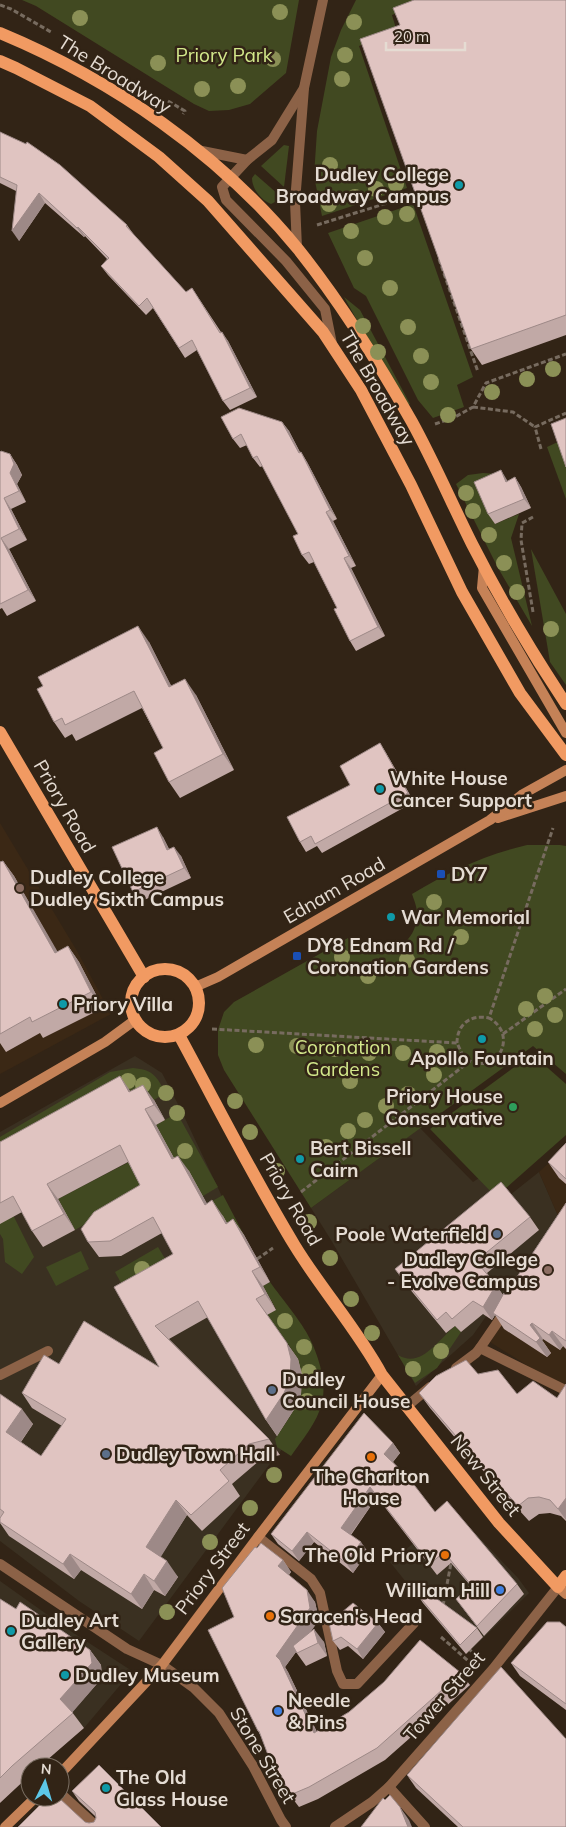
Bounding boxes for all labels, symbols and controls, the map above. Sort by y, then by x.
scale bar [386,20,465,52]
text: 20 m [394,27,429,46]
street label: The Broadway [54,30,176,118]
park label: Priory Park [176,43,273,67]
place label: Dudley College Broadway Campus [276,162,449,208]
marker: Dudley College Broadway Campus [453,179,465,191]
street label: The Broadway [335,326,421,450]
street label: Priory Road [29,755,101,857]
place label: White House Cancer Support [390,766,532,812]
marker: White House Cancer Support [374,783,386,795]
street label: Ednam Road [279,851,389,929]
place label: DY7 [451,862,488,886]
place label: Dudley College Dudley Sixth Campus [30,865,224,911]
marker: DY7 [435,868,447,880]
marker: Dudley College Dudley Sixth Campus [14,882,26,894]
place label: War Memorial [401,905,530,929]
marker: War Memorial [385,911,397,923]
place label: DY8 Ednam Rd / Coronation Gardens [307,933,489,979]
marker: DY8 Ednam Rd / Coronation Gardens [291,950,303,962]
place label: Priory Villa [73,992,173,1016]
marker: Priory Villa [57,998,69,1010]
marker: Apollo Fountain [476,1033,488,1045]
park label: Coronation Gardens [295,1035,391,1081]
place label: Apollo Fountain [410,1046,554,1070]
place label: Priory House Conservative [385,1084,503,1130]
marker: Priory House Conservative [507,1101,519,1113]
place label: Bert Bissell Cairn [310,1136,411,1182]
street label: Priory Road [255,1148,327,1250]
marker: Bert Bissell Cairn [294,1153,306,1165]
place label: Poole Waterfield [335,1222,487,1246]
marker: Poole Waterfield [491,1228,503,1240]
place label: Dudley College - Evolve Campus [387,1247,538,1293]
marker: Dudley College - Evolve Campus [542,1264,554,1276]
place label: Dudley Council House [282,1367,410,1413]
marker: Dudley Council House [266,1384,278,1396]
street label: New Street [446,1429,527,1521]
place label: Dudley Town Hall [116,1442,276,1466]
marker: Dudley Town Hall [100,1448,112,1460]
marker: The Charlton House [365,1451,377,1463]
place label: The Charlton House [312,1464,430,1510]
street label: Priory Street [169,1517,255,1619]
place label: The Old Priory [305,1543,436,1567]
marker: The Old Priory [439,1549,451,1561]
place label: William Hill [385,1578,490,1602]
marker: William Hill [494,1584,506,1596]
place label: Saracen's Head [280,1604,422,1628]
place label: Dudley Art Gallery [21,1608,119,1654]
marker: Saracen's Head [264,1610,276,1622]
marker: Dudley Art Gallery [5,1625,17,1637]
street label: Tower Street [398,1646,490,1746]
place label: Dudley Museum [75,1663,220,1687]
marker: Dudley Museum [59,1669,71,1681]
place label: Needle & Pins [288,1688,350,1734]
street label: Stone Street [225,1702,301,1808]
marker: Needle & Pins [272,1705,284,1717]
north arrow [20,1757,70,1807]
text: N [40,1760,52,1778]
place label: The Old Glass House [116,1765,228,1811]
marker: The Old Glass House [100,1782,112,1794]

